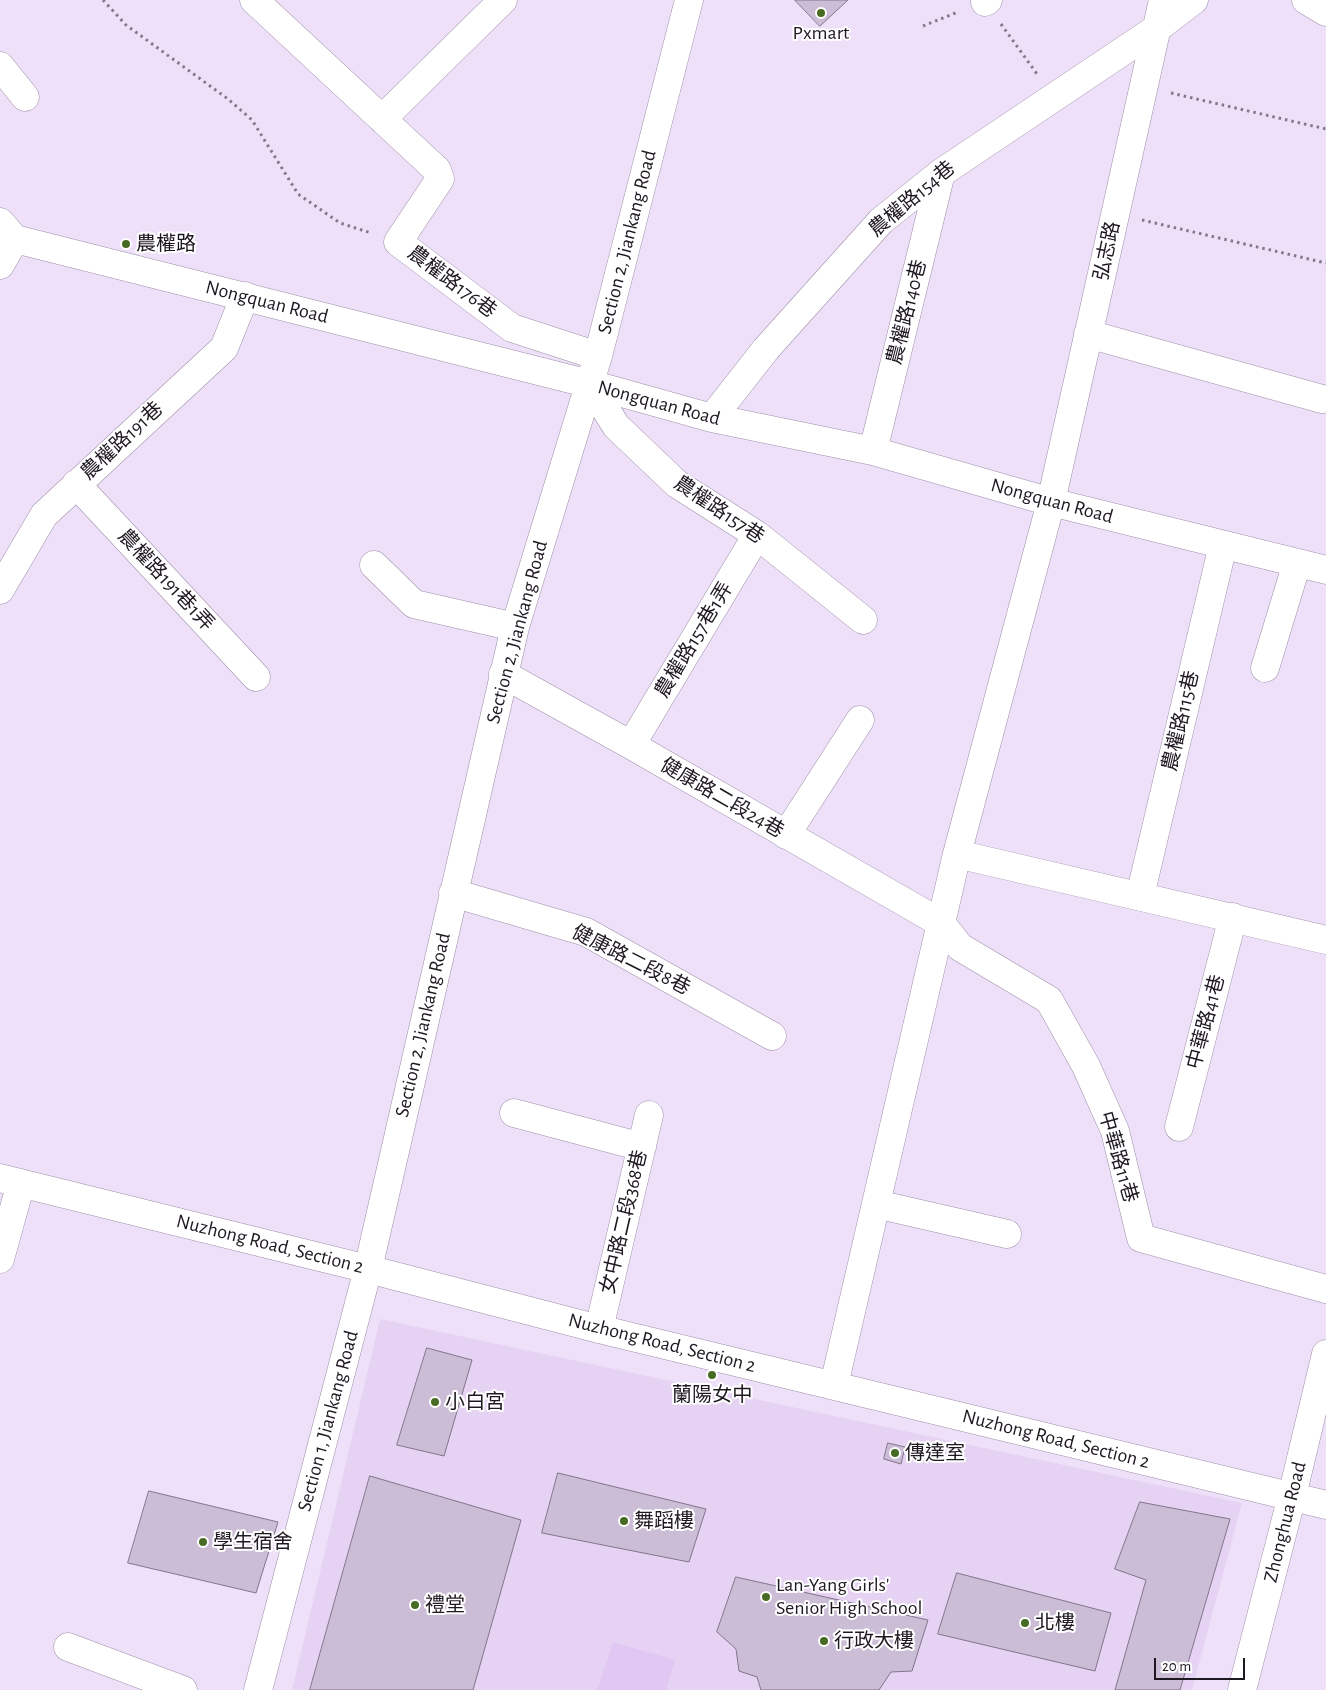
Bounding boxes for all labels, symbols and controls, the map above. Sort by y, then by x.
marker: Pxmart [815,7,827,19]
place label: Pxmart [793,21,849,45]
street label: Section 2, Jiankang Road [593,148,661,336]
street label: 農權路154巷 [864,156,960,242]
street label: 弘志路 [1089,219,1125,283]
place label: 農權路 [136,232,196,256]
marker: 農權路 [120,238,132,250]
street label: 農權路176巷 [403,241,501,323]
street label: 農權路140巷 [882,257,932,367]
street label: Nongquan Road [203,275,331,329]
street label: Nongquan Road [595,375,723,431]
street label: 農權路191巷 [76,397,168,485]
street label: 農權路157巷 [669,471,769,549]
street label: Nongquan Road [988,473,1116,529]
street label: 農權路191巷1弄 [113,524,219,636]
street label: Section 2, Jiankang Road [481,538,553,726]
street label: 農權路157巷1弄 [650,578,738,702]
street label: 農權路115巷 [1158,669,1204,773]
street label: 健康路二段24巷 [656,753,788,843]
street label: 健康路二段8巷 [568,920,694,1000]
street label: Section 2, Jiankang Road [390,930,456,1120]
street label: 中華路41巷 [1182,972,1230,1072]
street label: 中華路11巷 [1094,1109,1142,1205]
street label: 女中路二段368巷 [596,1148,652,1296]
street label: Nuzhong Road, Section 2 [174,1209,366,1279]
street label: Nuzhong Road, Section 2 [566,1308,758,1378]
street label: Section 1, Jiankang Road [292,1328,364,1514]
marker: 蘭陽女中 [706,1369,718,1381]
place label: 蘭陽女中 [672,1383,752,1407]
place label: 小白宮 [445,1390,505,1414]
marker: 小白宮 [429,1396,441,1408]
street label: Nuzhong Road, Section 2 [960,1404,1152,1474]
place label: 傳達室 [905,1441,965,1465]
marker: 傳達室 [889,1447,901,1459]
street label: Zhonghua Road [1258,1459,1312,1585]
place label: 舞蹈樓 [634,1509,694,1533]
marker: 舞蹈樓 [618,1515,630,1527]
place label: 學生宿舍 [213,1530,293,1554]
marker: 學生宿舍 [197,1536,209,1548]
place label: Lan-Yang Girls' Senior High School [776,1573,922,1620]
marker: Lan-Yang Girls' Senior High School [760,1591,772,1603]
place label: 禮堂 [425,1593,465,1617]
marker: 禮堂 [409,1599,421,1611]
place label: 北樓 [1035,1611,1075,1635]
marker: 北樓 [1019,1617,1031,1629]
place label: 行政大樓 [834,1629,914,1653]
marker: 行政大樓 [818,1635,830,1647]
scale bar [1156,1648,1247,1680]
text: 20 m [1162,1659,1191,1674]

